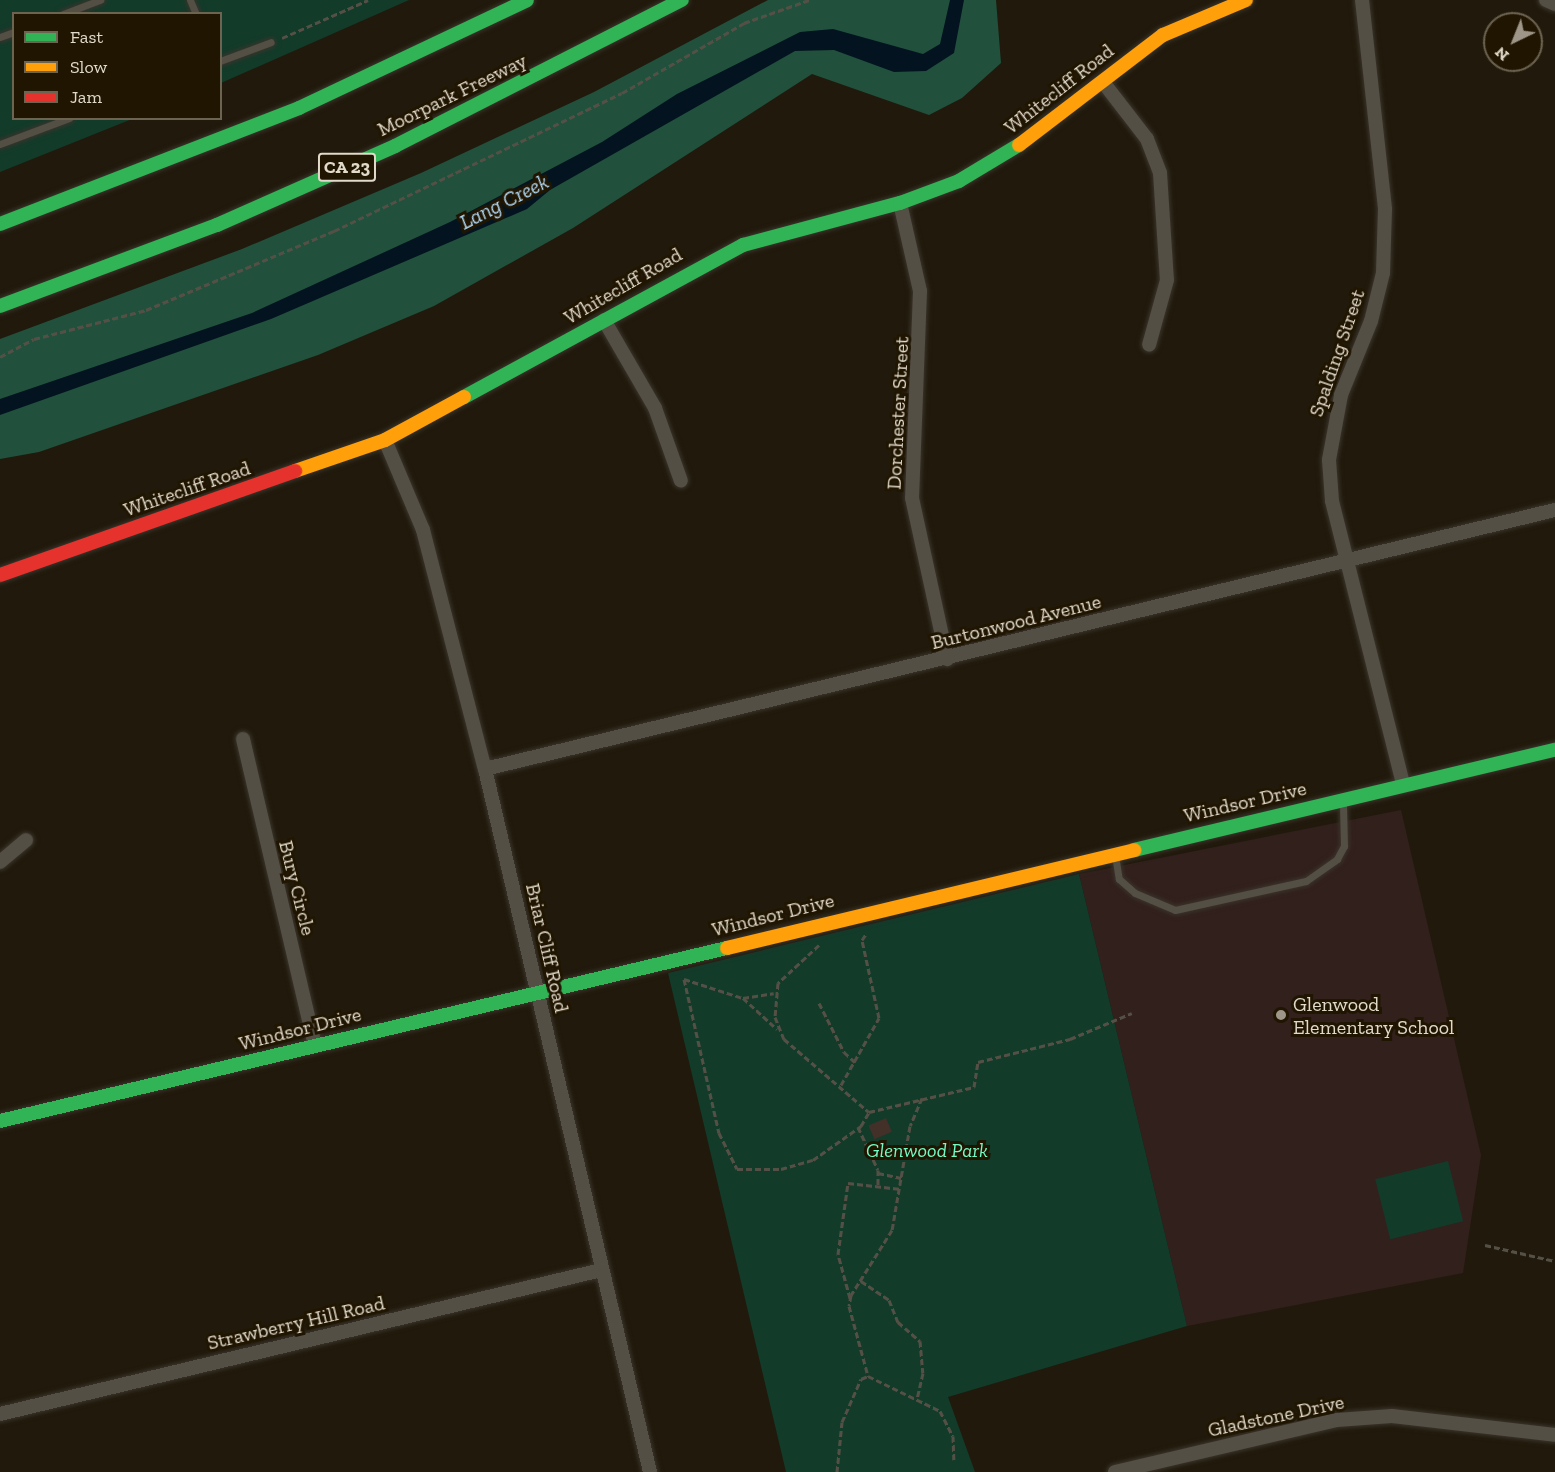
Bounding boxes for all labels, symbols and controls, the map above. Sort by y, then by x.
legend [12,12,222,120]
north arrow [1483,12,1543,72]
text: Fast [70,26,103,48]
street label: Whitecliff Road [999,39,1119,139]
text: N [1491,43,1513,65]
street label: Moorpark Freeway [374,49,530,141]
text: Slow [70,56,107,78]
text: Jam [70,86,102,108]
road number: CA 23 [317,152,377,182]
water label: Lang Creek [455,169,553,235]
street label: Whitecliff Road [560,243,686,329]
street label: Spalding Street [1304,286,1370,420]
street label: Dorchester Street [882,336,914,490]
street label: Whitecliff Road [121,456,253,522]
street label: Burtonwood Avenue [928,589,1104,655]
street label: Windsor Drive [1181,776,1309,828]
street label: Bury Circle [274,838,320,938]
street label: Briar Cliff Road [520,881,574,1015]
street label: Windsor Drive [709,888,837,942]
place label: Glenwood Elementary School [1293,992,1455,1039]
street label: Windsor Drive [236,1002,364,1056]
marker: Glenwood Elementary School [1274,1008,1288,1022]
park label: Glenwood Park [866,1138,988,1162]
street label: Strawberry Hill Road [205,1291,387,1355]
street label: Gladstone Drive [1206,1390,1346,1442]

